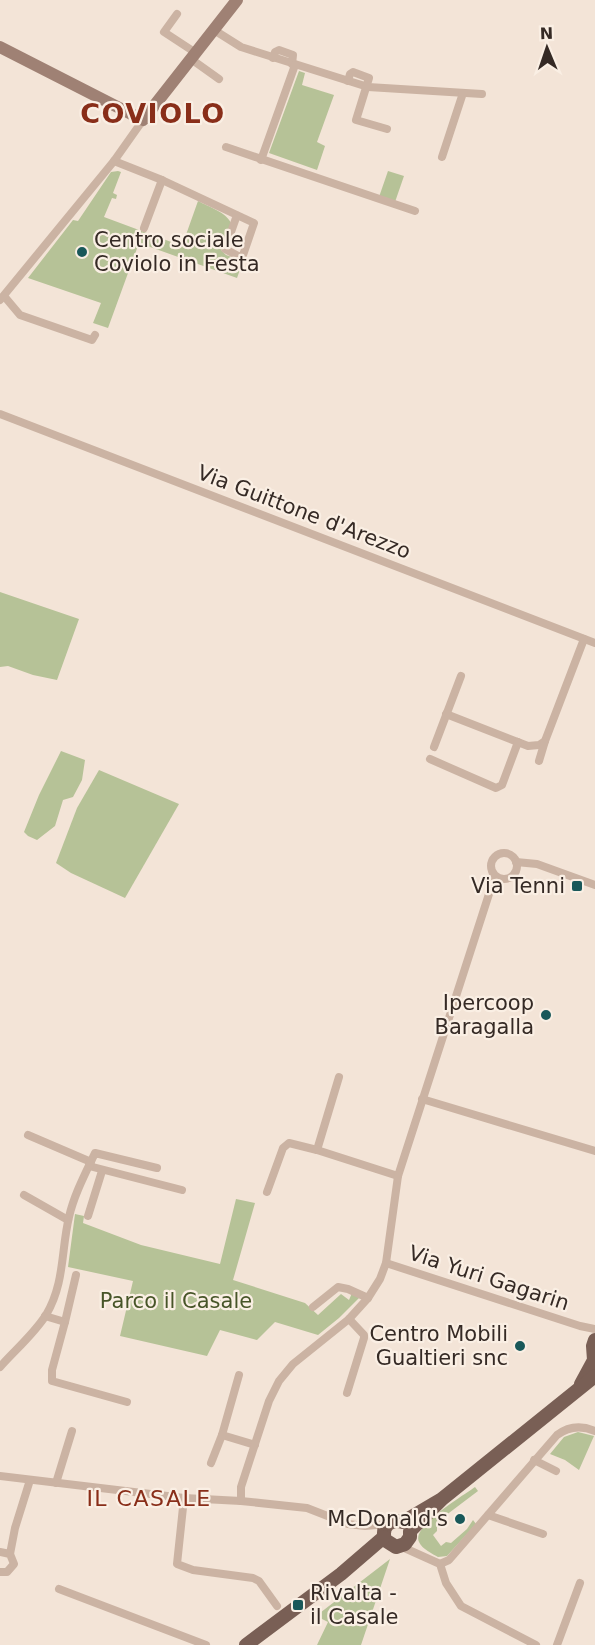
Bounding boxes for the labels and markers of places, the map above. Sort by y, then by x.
place label: Centro sociale Coviolo in Festa [94,228,260,276]
marker: Centro sociale Coviolo in Festa [75,245,89,259]
place label: Via Tenni [471,874,565,898]
marker: Via Tenni [570,879,584,893]
place label: Ipercoop Baragalla [434,991,534,1039]
marker: Ipercoop Baragalla [539,1008,553,1022]
place label: Centro Mobili Gualtieri snc [369,1322,508,1370]
marker: Centro Mobili Gualtieri snc [513,1339,527,1353]
place label: McDonald's [327,1507,448,1531]
marker: McDonald's [453,1512,467,1526]
place label: Rivalta - il Casale [310,1581,398,1629]
marker: Rivalta - il Casale [291,1598,305,1612]

